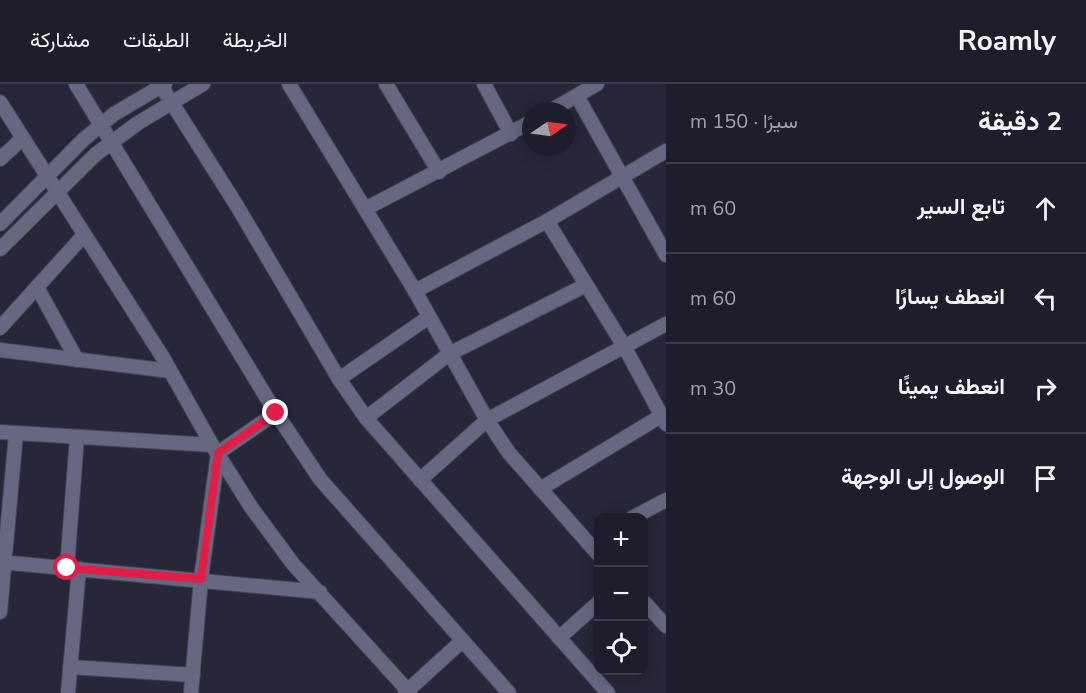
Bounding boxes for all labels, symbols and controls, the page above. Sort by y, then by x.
text: Roamly [958,22,1056,60]
text: مشاركة [30,26,90,54]
text: الطبقات [123,26,190,54]
text: الخريطة [223,26,288,54]
north arrow [522,102,576,156]
text: 2 دقيقة [978,104,1062,139]
text: سيرًا · 150 m [690,108,798,135]
text: تابع السير [917,192,1005,222]
icon: ahead [1029,192,1062,225]
text: 60 m [690,195,736,222]
text: انعطف يسارًا [895,282,1005,312]
icon: left [1029,282,1062,315]
text: 60 m [690,285,736,312]
text: انعطف يمينًا [898,372,1005,402]
icon: right [1029,372,1062,405]
text: 30 m [690,375,736,402]
route end [262,399,288,425]
text: الوصول إلى الوجهة [841,462,1005,492]
icon: arrive [1029,462,1062,495]
map controls [594,513,648,675]
button: + [594,513,648,567]
route start [53,554,79,580]
button: − [594,567,648,621]
button: locate [594,621,648,675]

